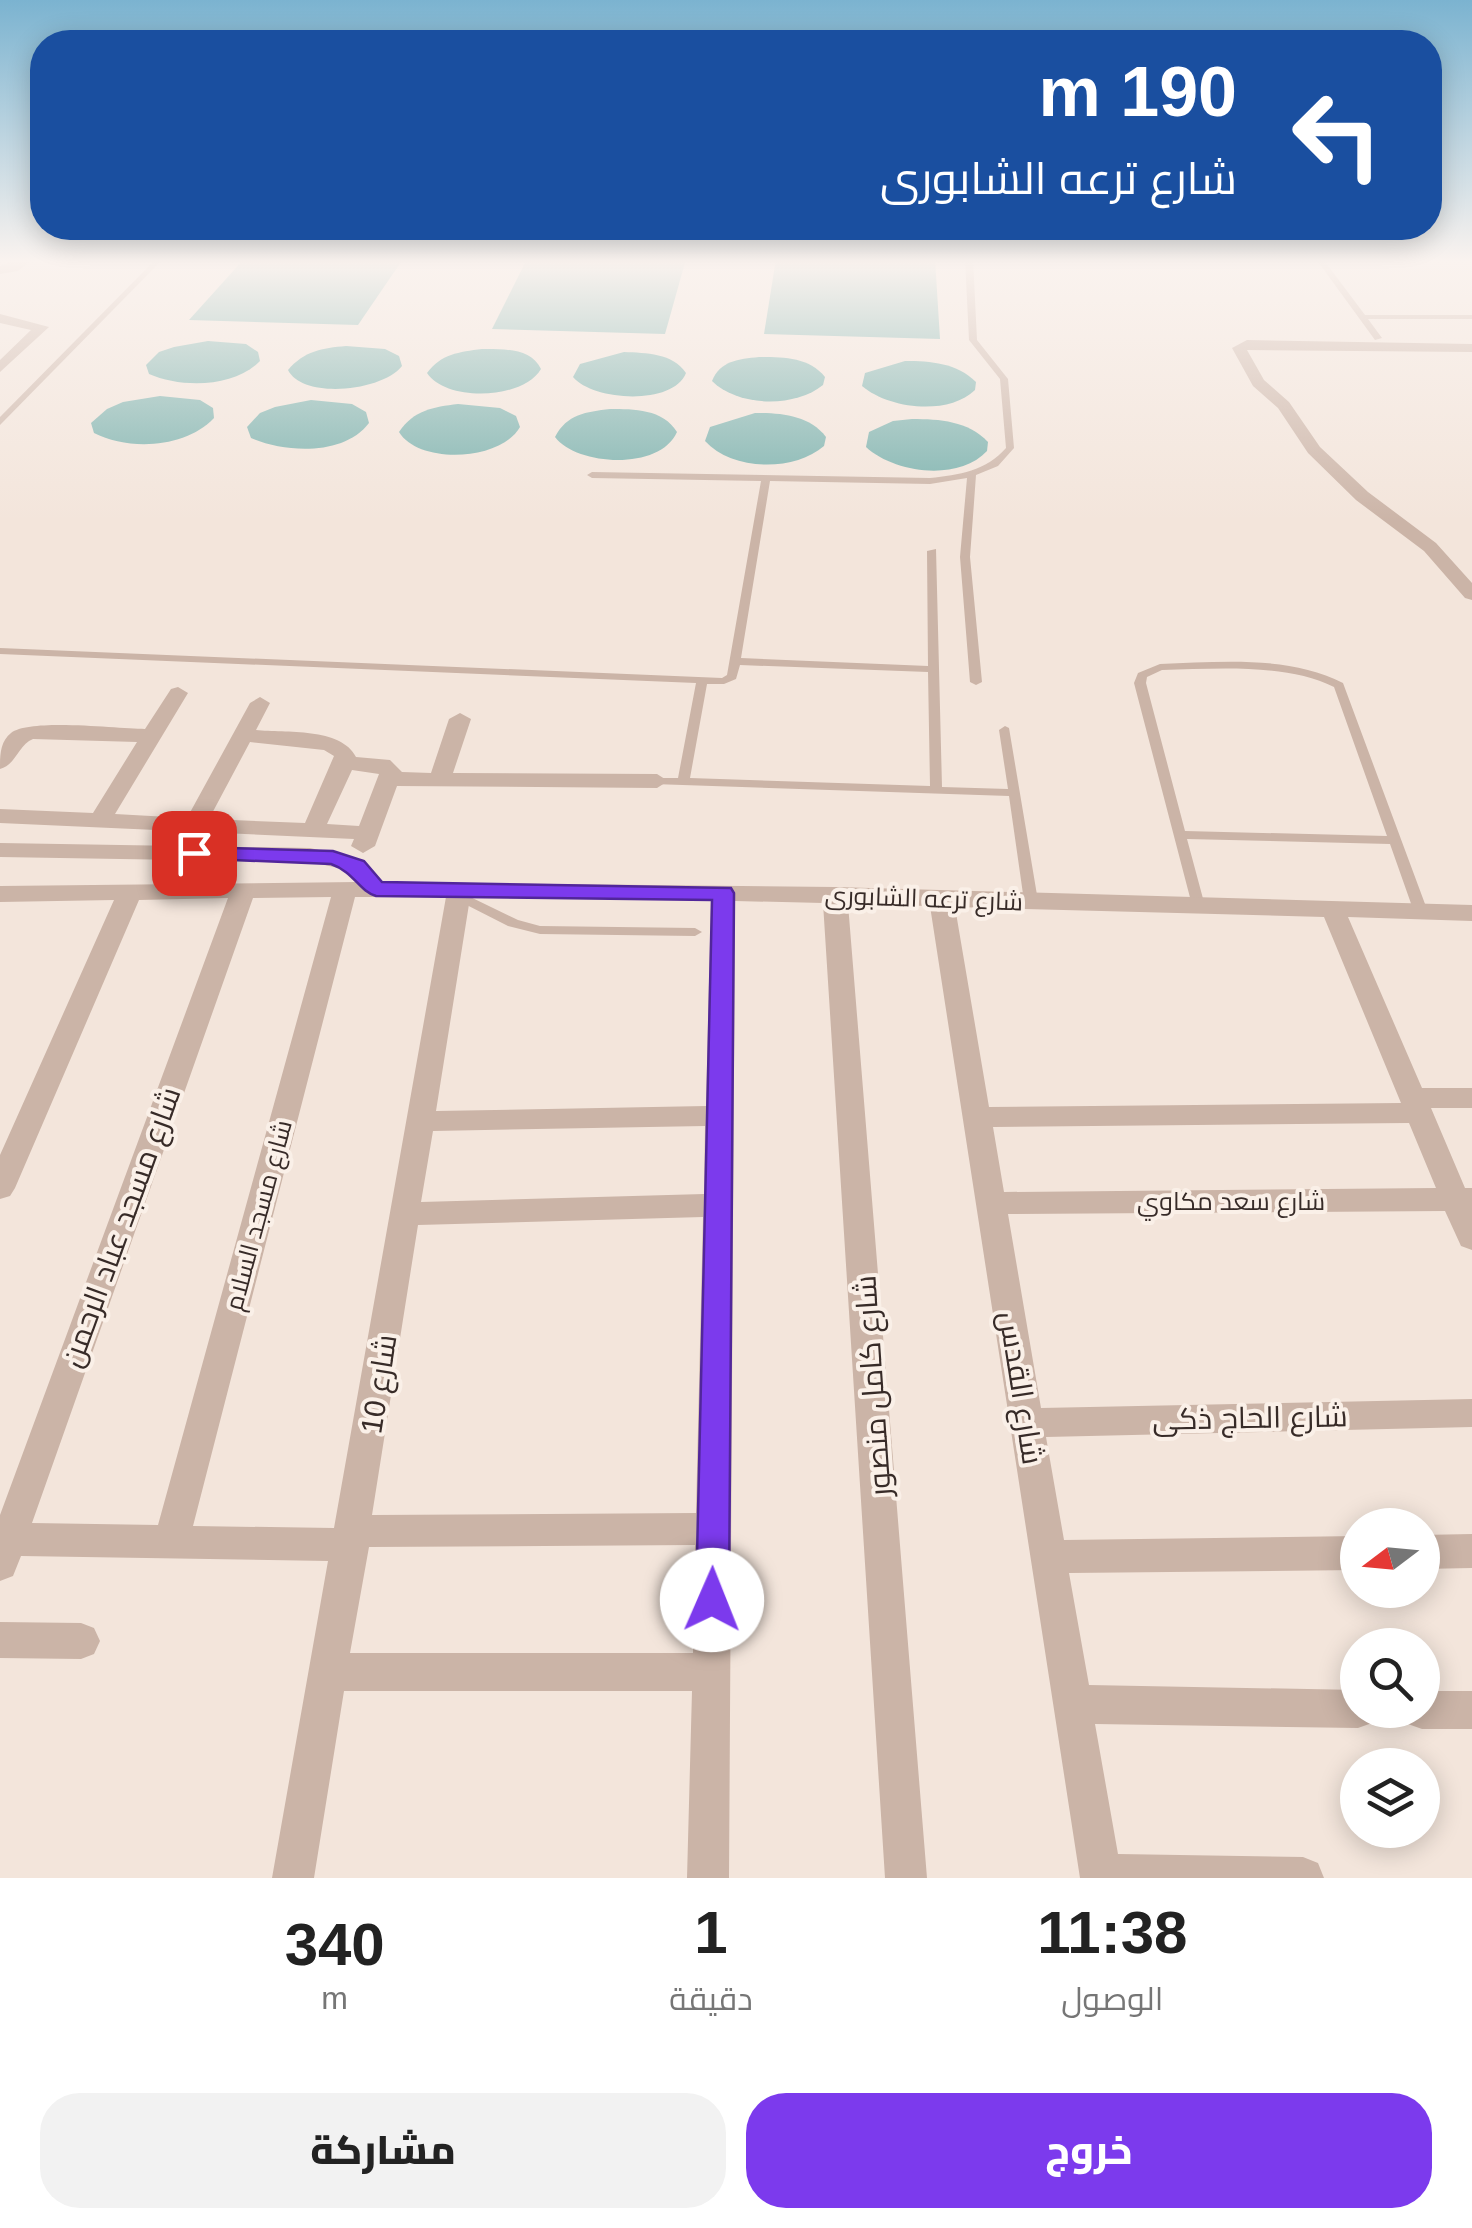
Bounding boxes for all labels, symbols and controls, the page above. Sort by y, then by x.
text: 190 m [1039,53,1237,131]
icon: left [1272,70,1402,200]
text: شارع ترعه الشابورى [880,153,1237,204]
pin [152,811,237,896]
icon: arrive [167,826,222,881]
street label: شارع ترعه الشابورى [824,881,1024,918]
street label: شارع مسجد عباد الرحمن [55,1082,190,1373]
street label: شارع مسجد السلام [219,1117,301,1314]
street label: شارع سعد مكاوي [1137,1187,1325,1221]
street label: شارع كامل منصور [848,1274,901,1500]
street label: شارع القدس [989,1309,1050,1467]
street label: شارع 10 [354,1332,407,1436]
street label: شارع الحاج ذكى [1152,1399,1348,1440]
north arrow [1340,1508,1440,1608]
map controls [1340,1508,1440,1848]
position arrow [660,1548,764,1652]
button: search [1340,1628,1440,1728]
button: layers [1340,1748,1440,1848]
text: 1 [694,1899,728,1966]
text: 11:38 [1037,1899,1187,1966]
text: 340 [285,1911,385,1978]
text: m [321,1980,348,2016]
text: دقيقة [669,1981,753,2017]
text: الوصول [1061,1981,1163,2017]
button: مشاركة [40,2093,726,2208]
button: خروج [746,2093,1432,2208]

